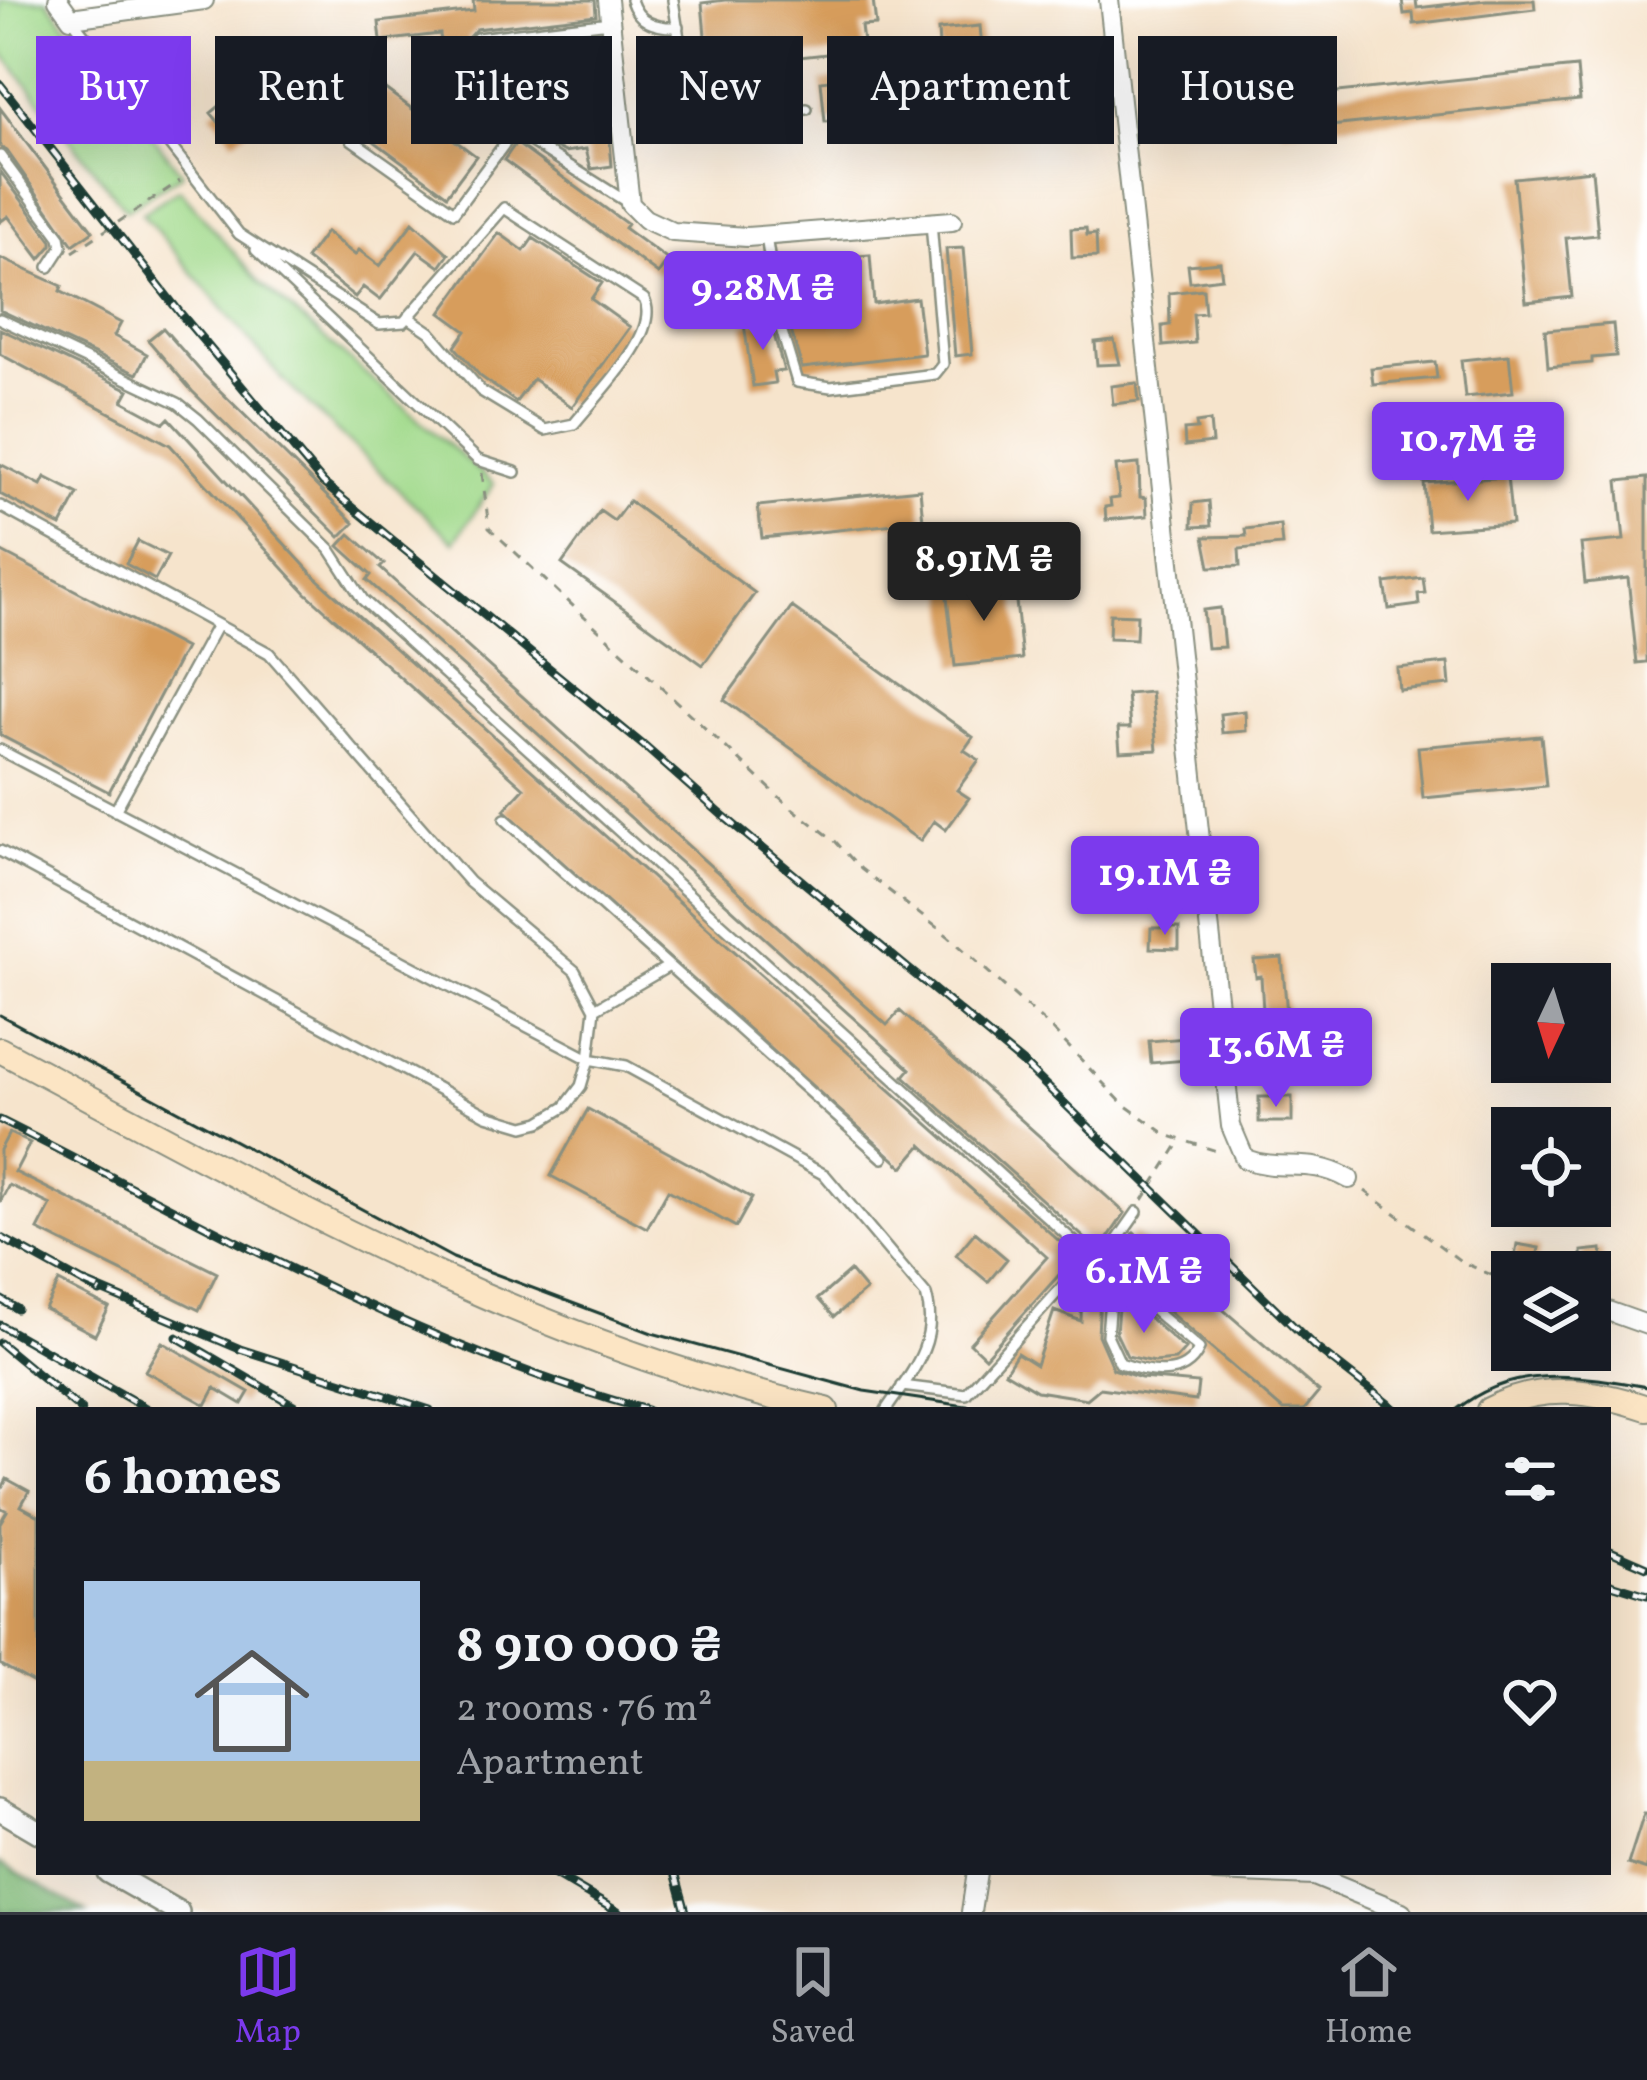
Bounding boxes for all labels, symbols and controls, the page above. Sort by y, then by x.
chip: Buy [36,36,191,144]
chip: Rent [215,36,387,144]
chip: Filters [411,36,612,144]
chip: New [636,36,803,144]
chip: Apartment [827,36,1114,144]
chip: House [1138,36,1337,144]
pin: 9.28M ₴ [652,251,874,353]
text: 9.28M ₴ [691,263,835,317]
pin: 10.7M ₴ [1357,402,1579,504]
text: 10.7M ₴ [1399,414,1537,468]
pin: 8.91M ₴ [873,522,1095,624]
text: 8.91M ₴ [915,534,1053,588]
pin: 19.1M ₴ [1054,836,1276,938]
text: 19.1M ₴ [1098,848,1232,902]
north arrow [1491,963,1611,1083]
map controls [1491,963,1611,1371]
pin: 13.6M ₴ [1165,1008,1387,1110]
text: 13.6M ₴ [1207,1020,1345,1074]
button: locate [1491,1107,1611,1227]
pin: 6.1M ₴ [1046,1234,1242,1336]
text: 6.1M ₴ [1085,1246,1203,1300]
button: layers [1491,1251,1611,1371]
text: 6 homes [84,1444,282,1515]
icon: filters [1497,1446,1563,1512]
text: 8 910 000 ₴ [456,1612,722,1683]
icon: home [180,1629,324,1773]
icon: heart [1497,1668,1563,1734]
text: 2 rooms · 76 m² [456,1683,712,1737]
text: Apartment [456,1737,644,1791]
tab: Map [235,1939,301,2057]
tab: Saved [770,1939,855,2057]
tab: Home [1325,1939,1412,2057]

